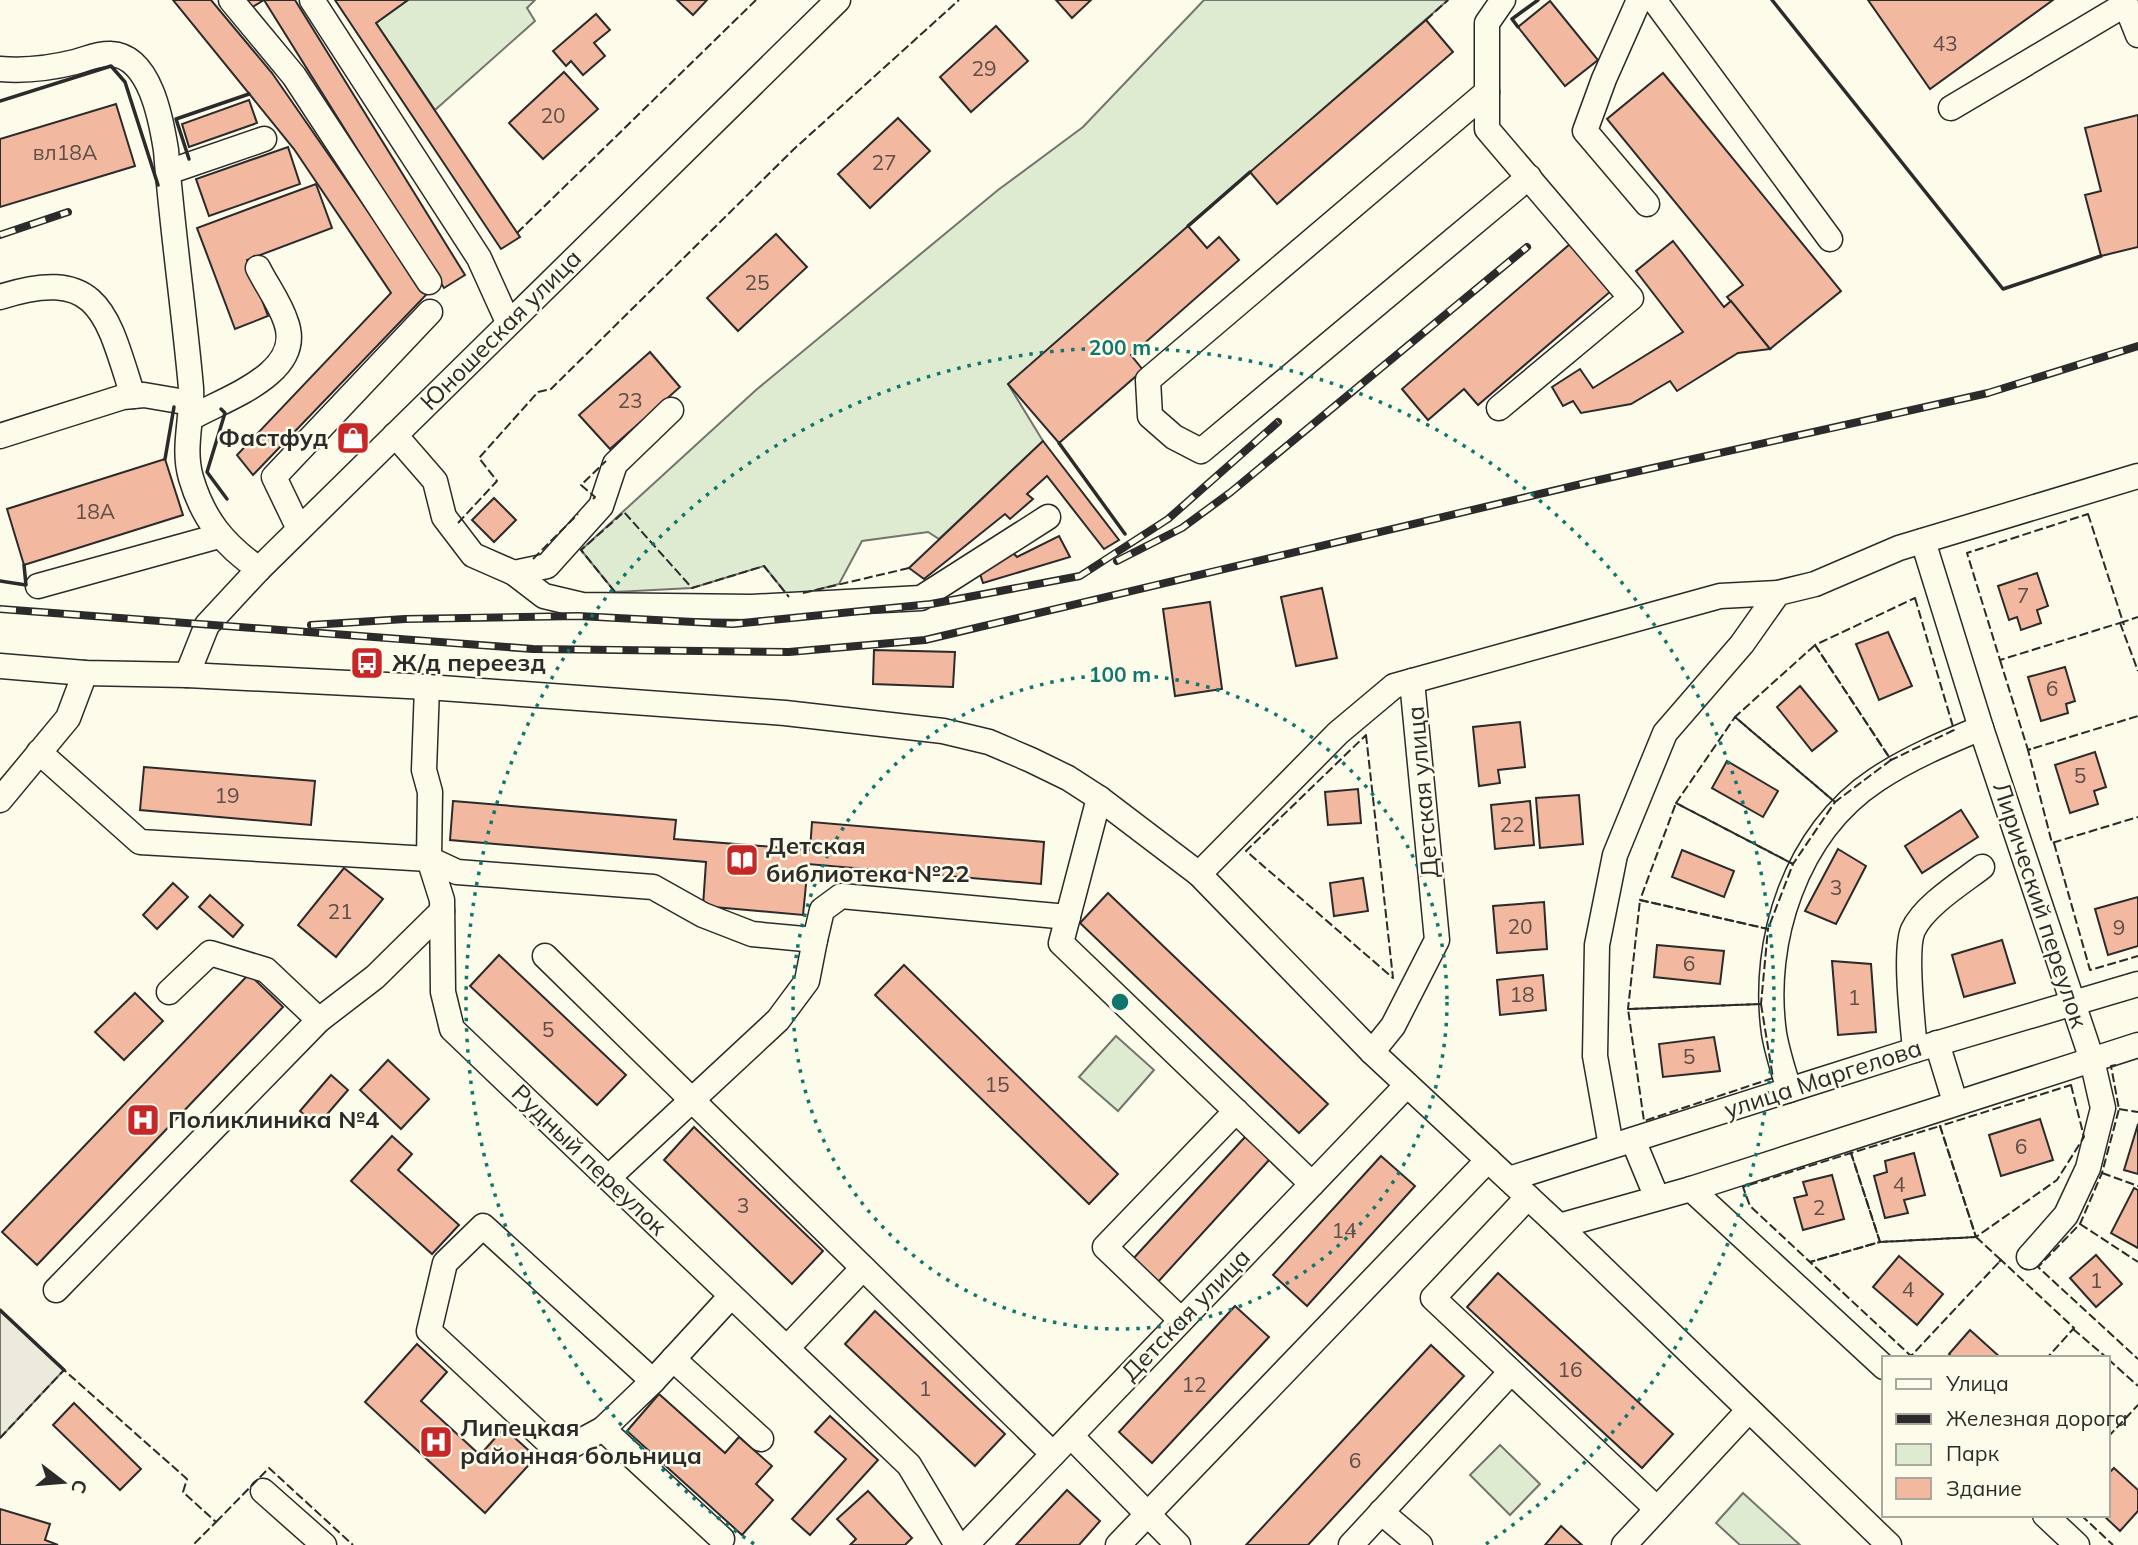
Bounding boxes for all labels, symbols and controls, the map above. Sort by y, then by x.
house number: 43 [1932,30,1958,56]
house number: 29 [971,55,997,81]
house number: 20 [540,102,566,128]
house number: вл18А [33,139,98,165]
house number: 27 [871,149,897,175]
street label: Юношеская улица [414,243,587,416]
house number: 25 [744,269,770,295]
text: 200 m [1089,334,1151,360]
house number: 23 [617,387,643,413]
shop icon: Фастфуд [334,419,372,457]
place label: Фастфуд [218,422,328,452]
house number: 18А [75,498,116,524]
house number: 7 [2017,582,2029,608]
bus stop icon: Ж/д переезд [348,644,386,682]
place label: Ж/д переезд [392,647,546,677]
text: 100 m [1089,661,1151,687]
house number: 6 [2046,675,2058,701]
street label: Детская улица [1400,705,1444,879]
house number: 5 [2074,762,2086,788]
street label: Лирический переулок [1987,778,2095,1031]
house number: 19 [214,782,240,808]
house number: 22 [1499,811,1525,837]
place label: Детская библиотека №22 [766,830,970,888]
library icon: Детская библиотека №22 [723,841,761,879]
house number: 3 [1830,874,1842,900]
house number: 21 [327,898,353,924]
house number: 20 [1507,913,1533,939]
house number: 9 [2113,914,2125,940]
house number: 6 [1683,950,1695,976]
house number: 18 [1509,981,1535,1007]
house number: 1 [1848,984,1860,1010]
centre of rings [1108,990,1132,1014]
house number: 5 [542,1016,554,1042]
street label: улица Маргелова [1720,1032,1925,1124]
house number: 5 [1683,1043,1695,1069]
house number: 15 [984,1071,1010,1097]
street label: Рудный переулок [506,1078,674,1241]
hospital icon: Поликлиника №4 [124,1101,162,1139]
place label: Поликлиника №4 [168,1104,380,1134]
house number: 6 [2015,1133,2027,1159]
house number: 4 [1893,1171,1906,1197]
house number: 3 [737,1192,749,1218]
house number: 2 [1813,1194,1825,1220]
house number: 14 [1331,1217,1357,1243]
street label: Детская улица [1115,1242,1256,1387]
house number: 1 [2090,1267,2102,1293]
house number: 4 [1902,1276,1915,1302]
house number: 16 [1557,1356,1583,1382]
legend [1882,1356,2110,1517]
text: Улица [1945,1370,2009,1396]
house number: 12 [1181,1371,1207,1397]
house number: 1 [919,1375,931,1401]
text: Железная дорога [1946,1405,2128,1431]
place label: Липецкая районная больница [460,1412,702,1470]
hospital icon: Липецкая районная больница [417,1423,455,1461]
text: Парк [1946,1440,2000,1466]
north arrow [28,1447,98,1517]
house number: 6 [1349,1447,1361,1473]
text: Здание [1946,1475,2022,1501]
text: С [66,1477,93,1496]

